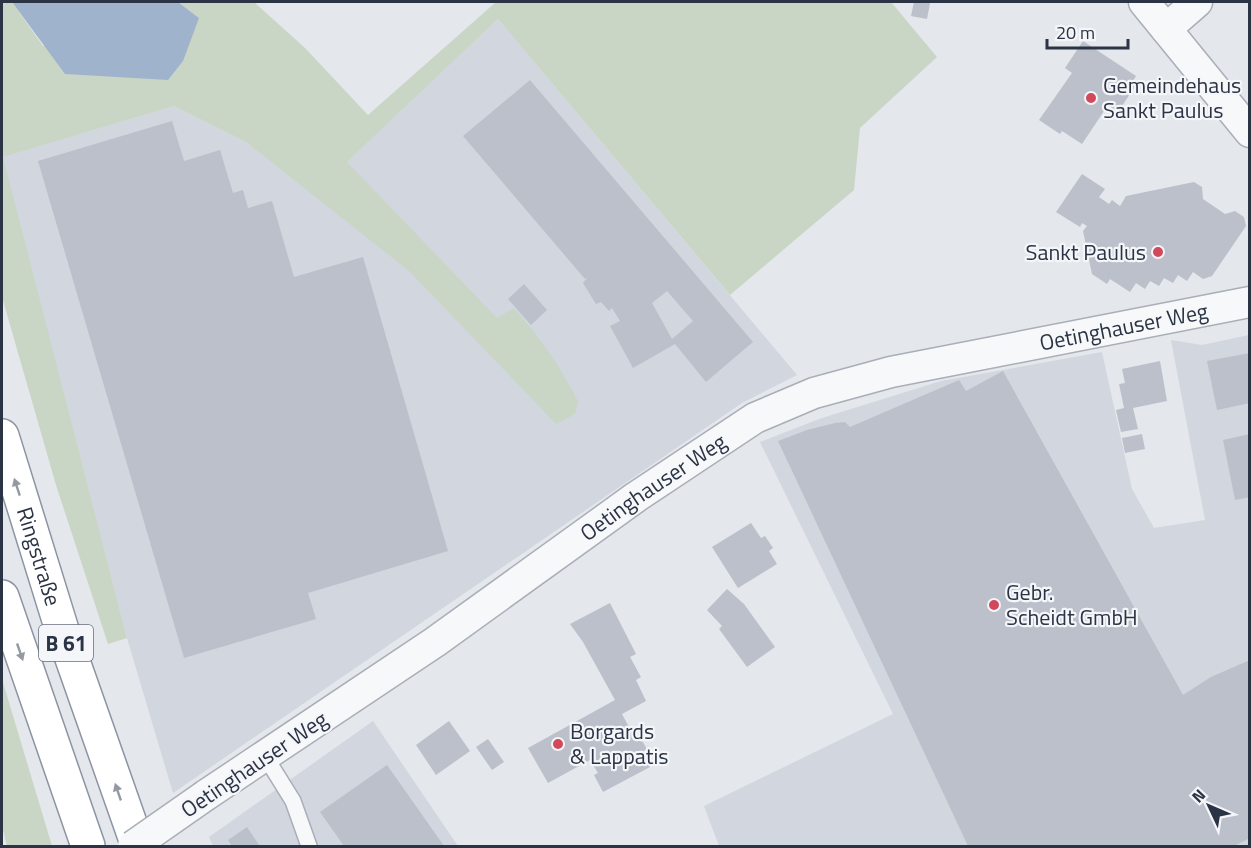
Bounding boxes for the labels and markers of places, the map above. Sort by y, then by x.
place label: Gemeindehaus Sankt Paulus [1103,68,1241,127]
marker: Gemeindehaus Sankt Paulus [1084,91,1098,105]
place label: Sankt Paulus [1026,235,1146,269]
marker: Sankt Paulus [1151,245,1165,259]
place label: Gebr. Scheidt GmbH [1006,575,1138,634]
marker: Gebr. Scheidt GmbH [987,598,1001,612]
place label: Borgards & Lappatis [570,714,669,773]
marker: Borgards & Lappatis [551,737,565,751]

